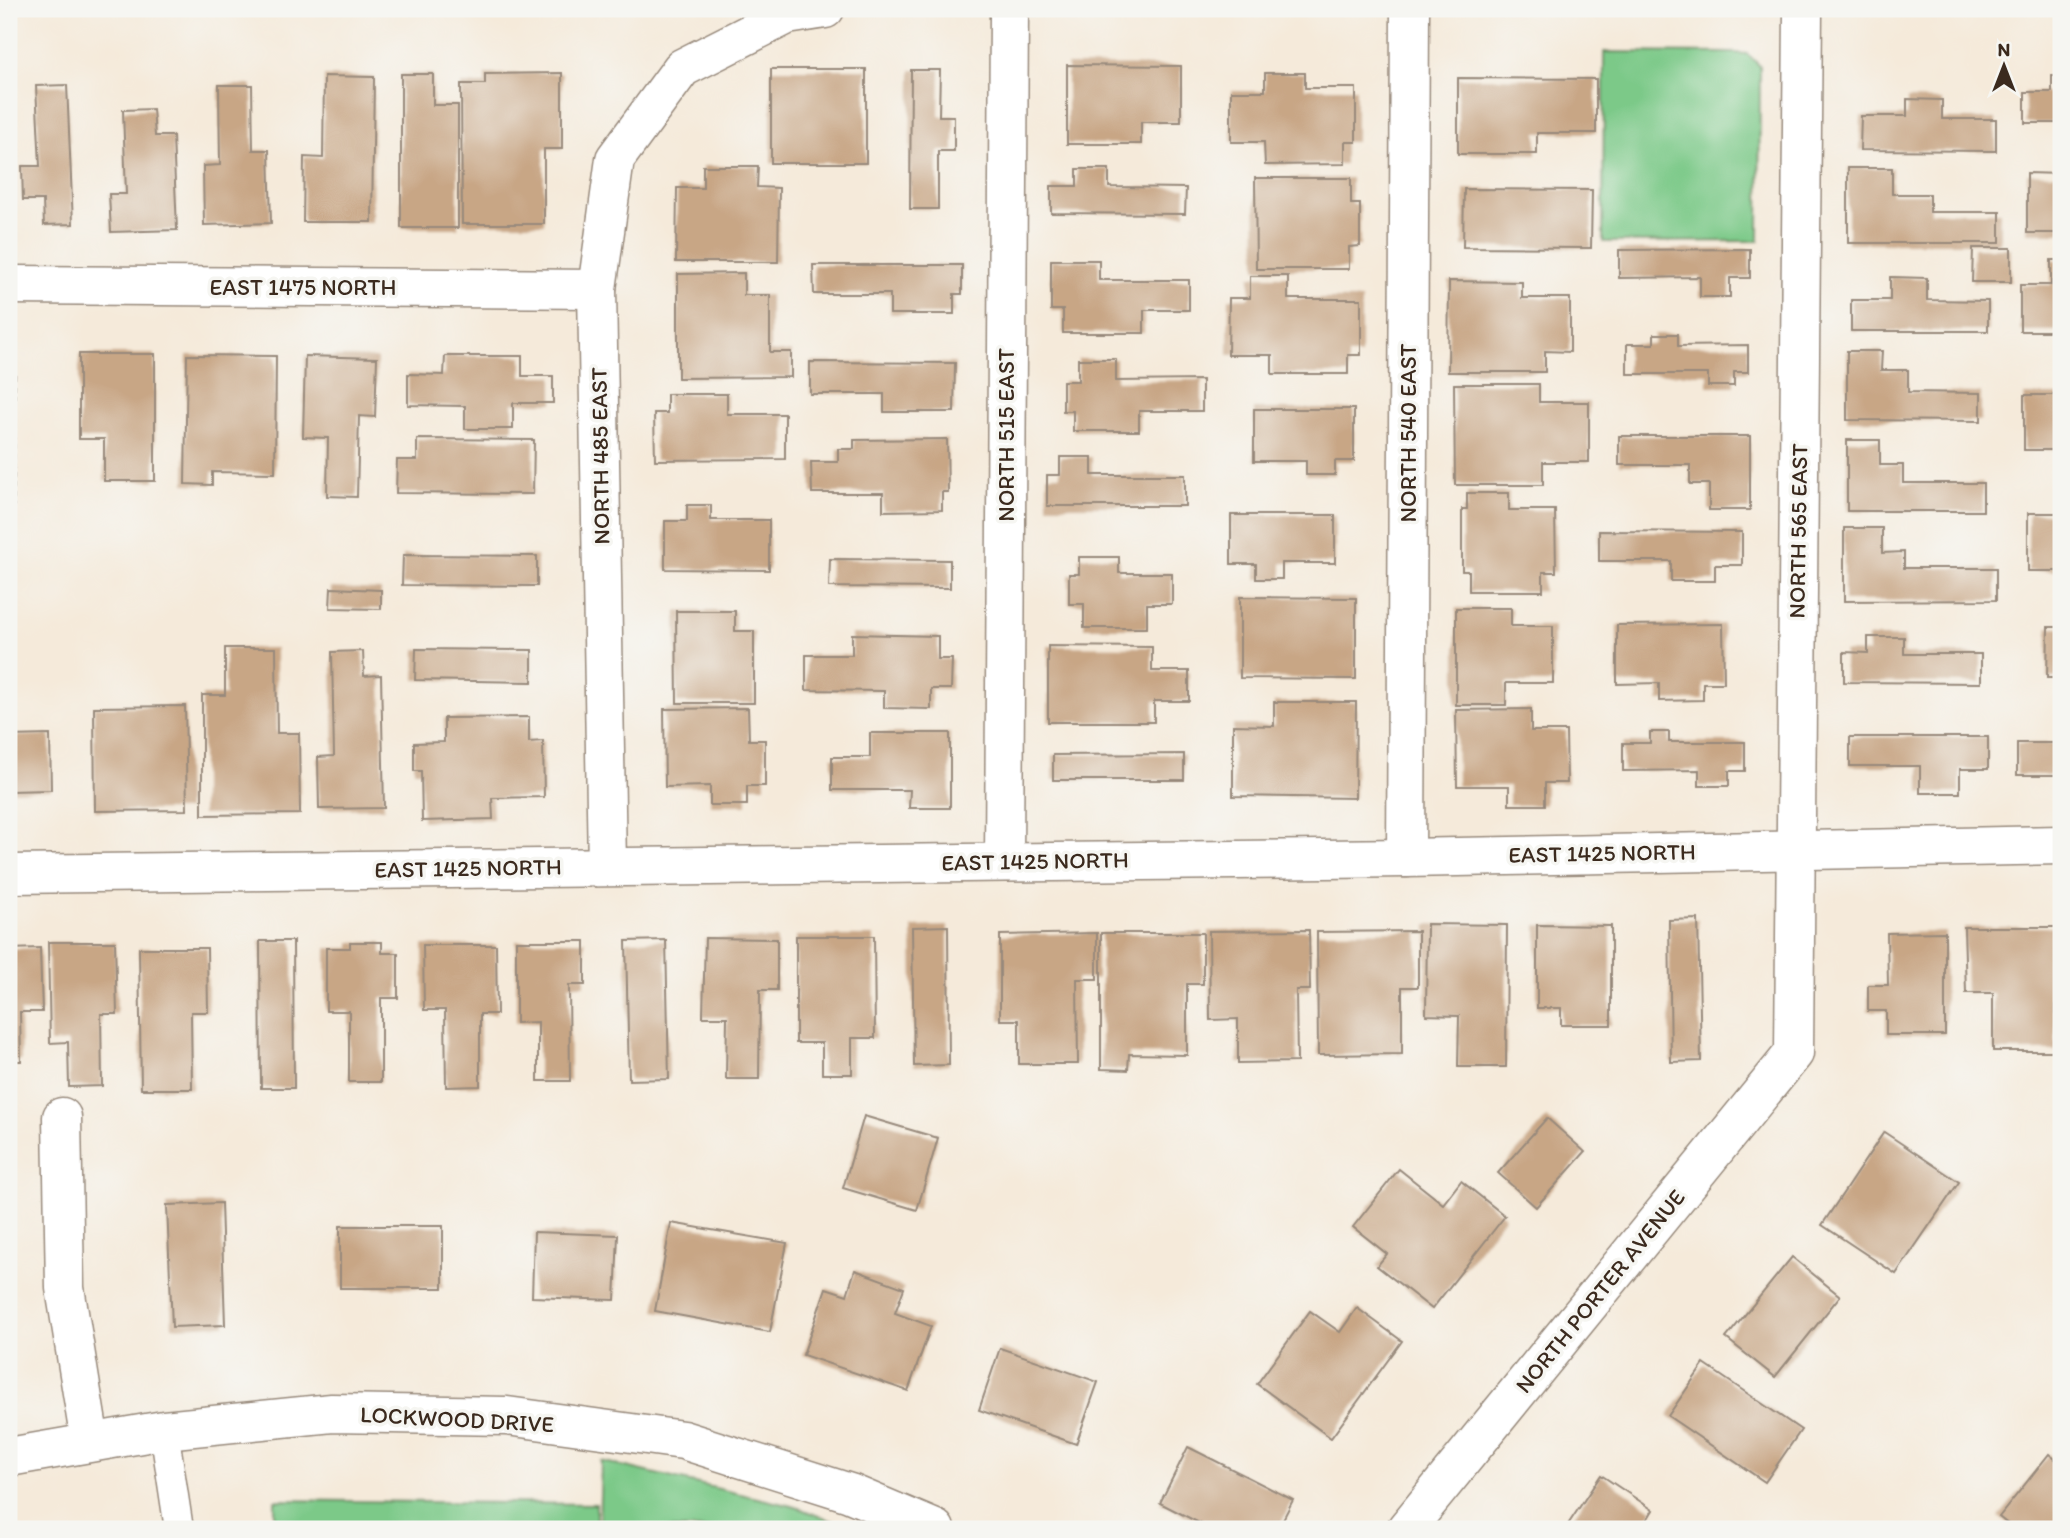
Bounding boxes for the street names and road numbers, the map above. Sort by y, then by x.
street label: EAST 1475 NORTH [210,273,396,301]
street label: NORTH 540 EAST [1394,343,1422,522]
street label: NORTH 515 EAST [992,348,1020,522]
street label: NORTH 485 EAST [584,367,616,545]
street label: NORTH 565 EAST [1782,443,1814,619]
street label: EAST 1425 NORTH [1508,837,1696,869]
street label: EAST 1425 NORTH [941,845,1129,877]
street label: EAST 1425 NORTH [374,852,562,884]
street label: NORTH PORTER AVENUE [1509,1183,1691,1399]
street label: LOCKWOOD DRIVE [359,1400,555,1438]

